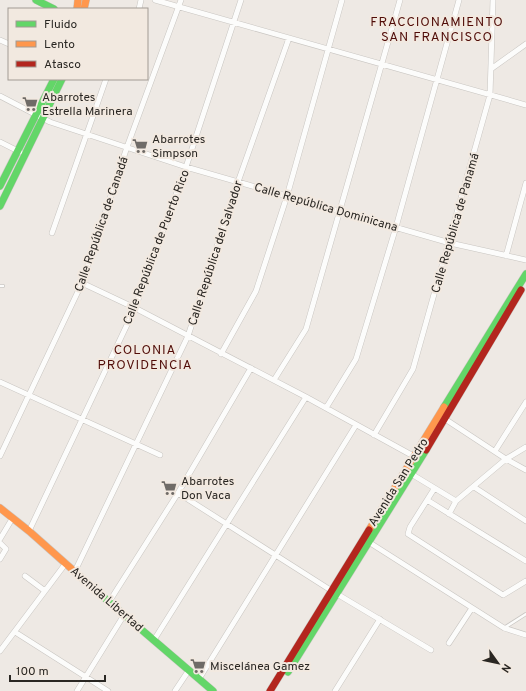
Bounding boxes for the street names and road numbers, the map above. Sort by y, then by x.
street label: Calle República de Panamá [428,151,484,295]
street label: Calle República de Canadá [71,155,133,294]
street label: Calle República de Puerto Rico [120,167,194,327]
street label: Calle República del Salvador [185,178,247,328]
street label: Calle República Dominicana [252,180,399,236]
street label: Avenida San Pedro [365,435,433,530]
street label: Avenida Libertad [67,564,146,636]

